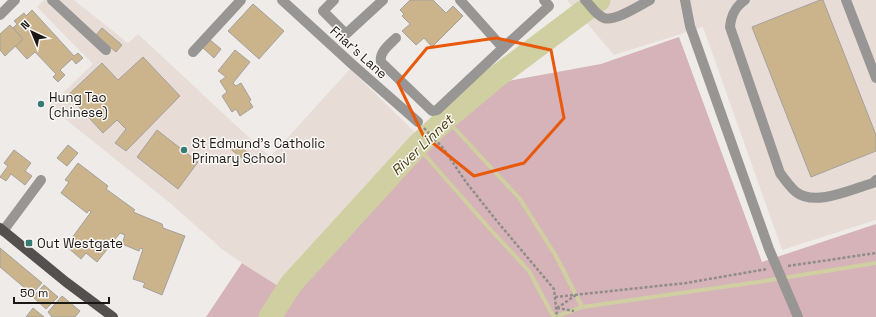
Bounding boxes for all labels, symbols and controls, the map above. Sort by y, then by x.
north arrow [12,12,52,52]
text: N [18,17,33,32]
street label: Friar's Lane [327,22,391,82]
place label: Hung Tao (chinese) [49,89,108,121]
marker: Hung Tao (chinese) [36,99,46,109]
water label: River Linnet [387,110,458,179]
place label: St Edmund's Catholic Primary School [192,135,326,167]
marker: St Edmund's Catholic Primary School [179,145,189,155]
place label: Out Westgate [37,235,123,252]
marker: Out Westgate [24,238,34,248]
scale bar [14,279,109,305]
text: 50 m [20,285,48,301]

